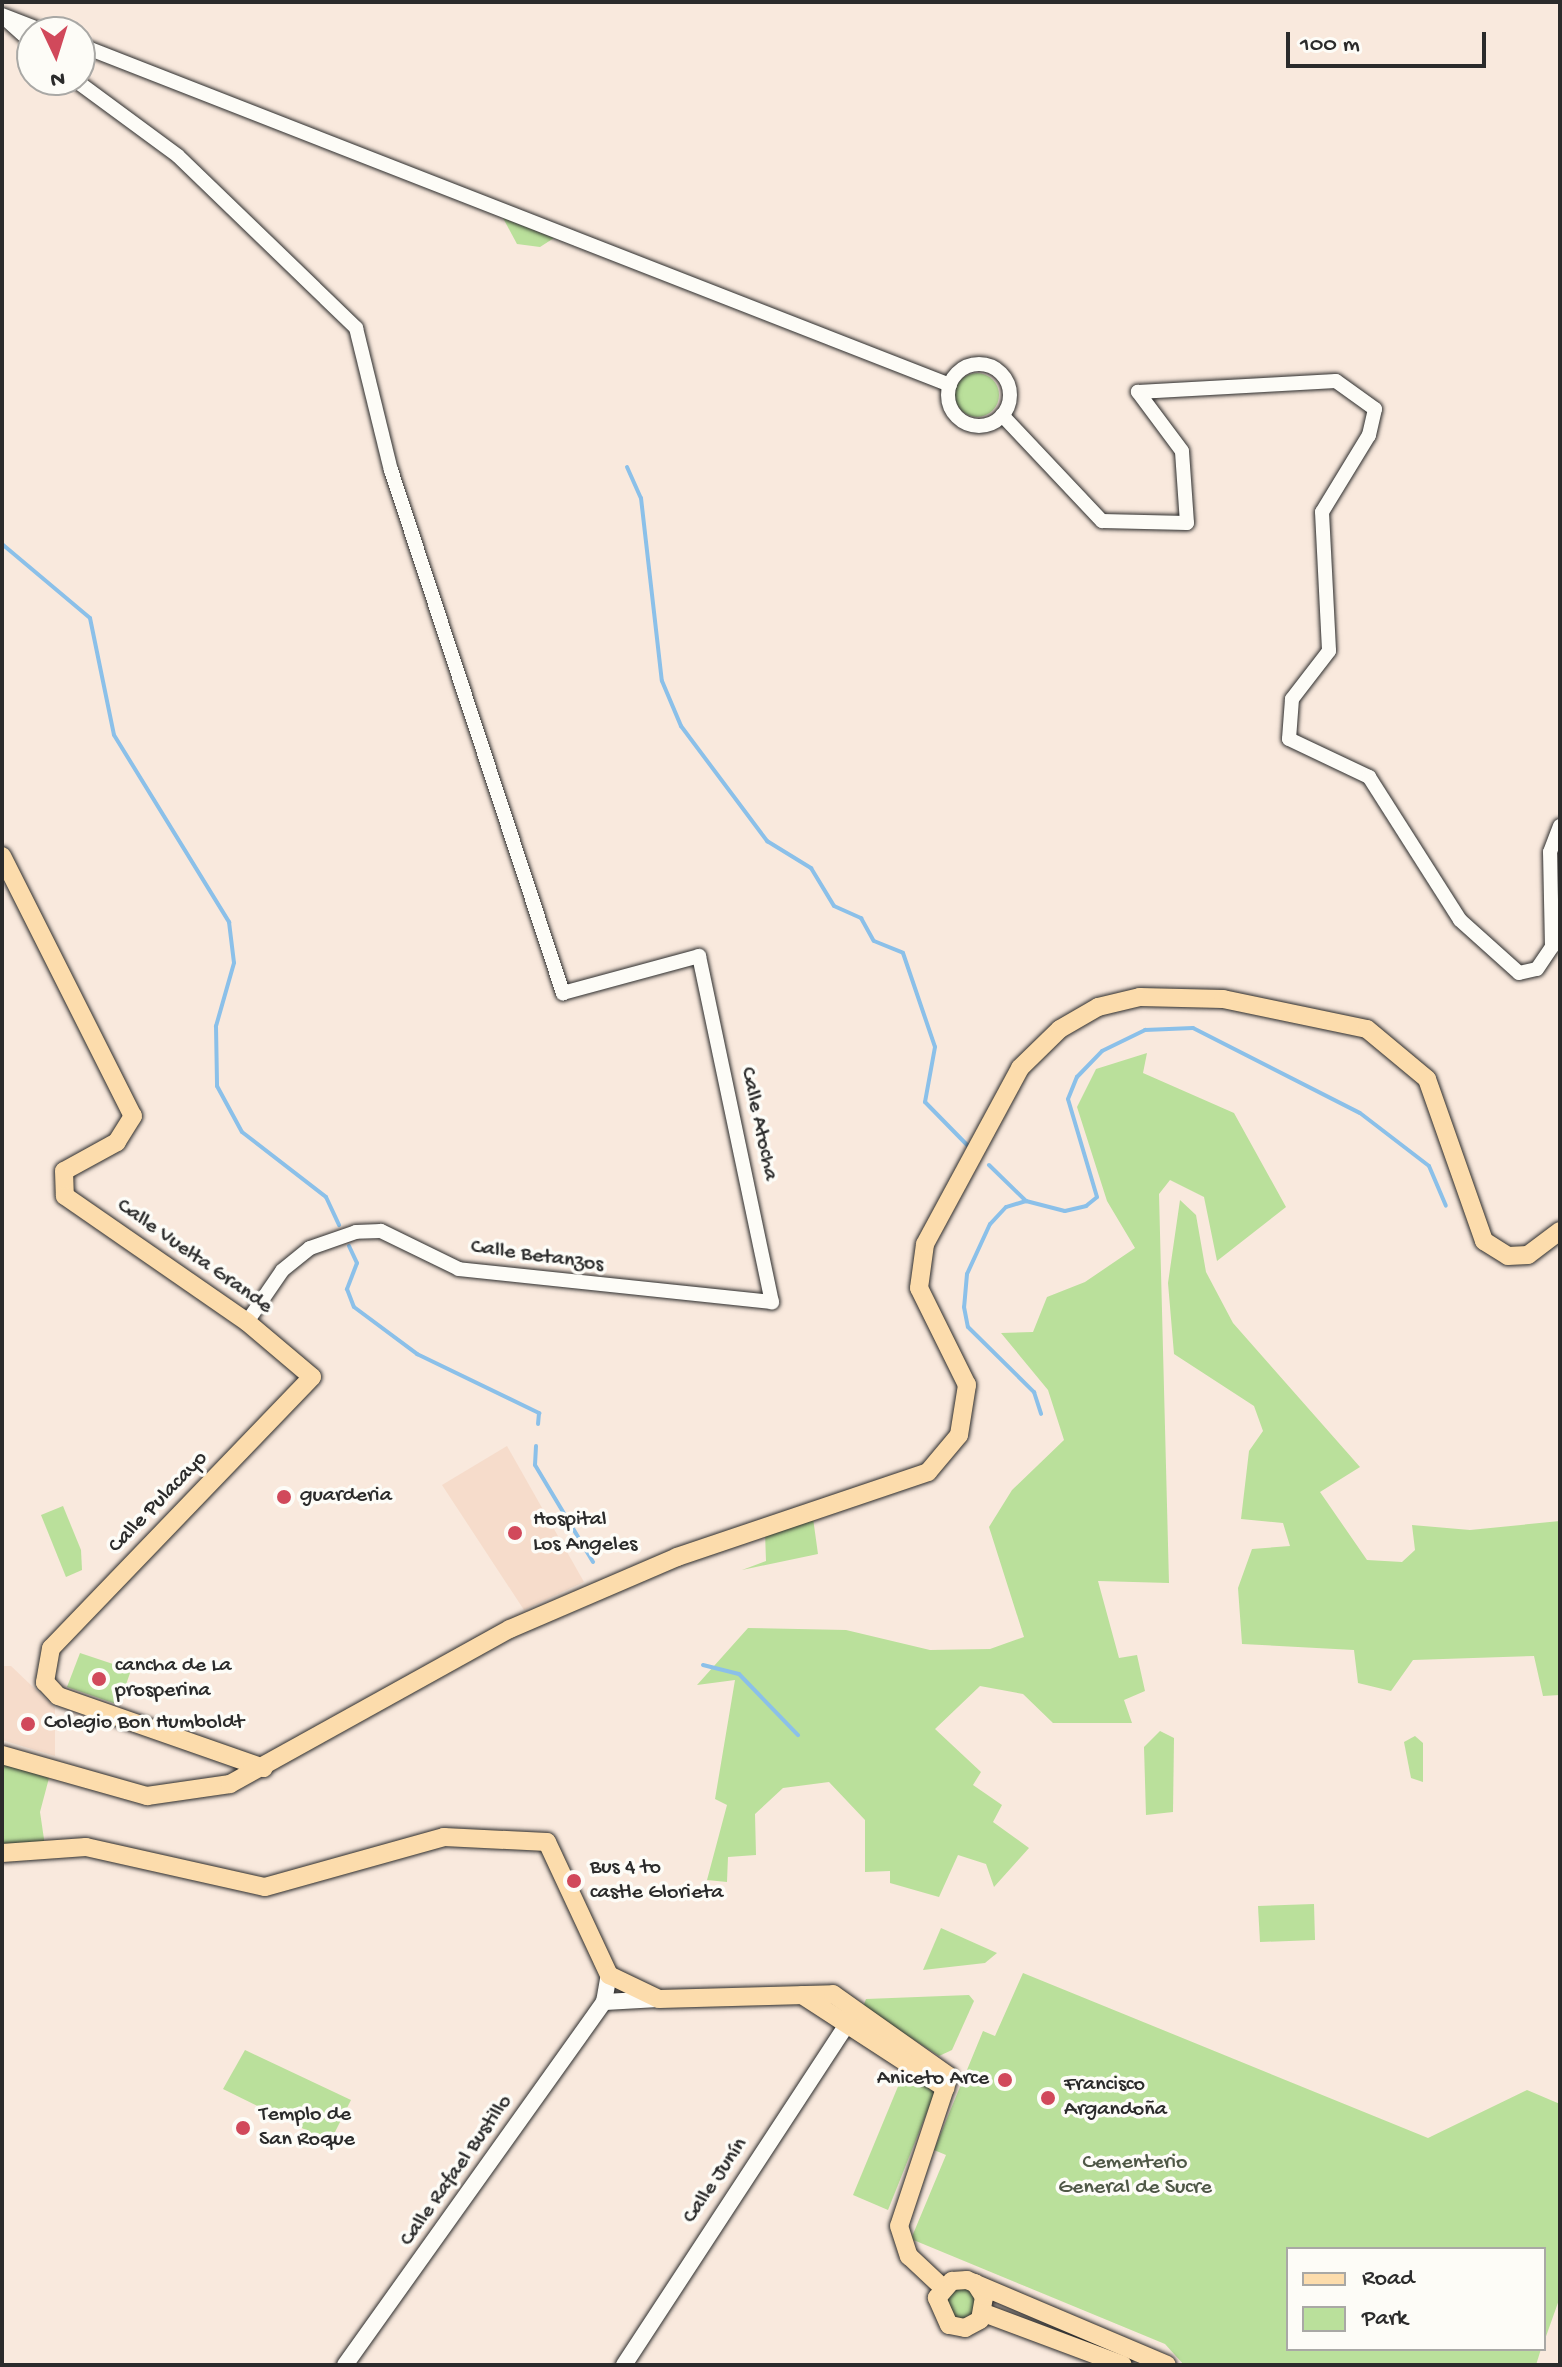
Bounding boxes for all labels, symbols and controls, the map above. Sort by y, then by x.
north arrow [16,16,96,96]
scale bar [1290,16,1490,66]
text: 100 m [1300,31,1360,60]
text: N [49,64,66,91]
street label: Calle Atocha [733,1065,783,1183]
street label: Calle Vuelta Grande [111,1193,277,1321]
street label: Calle Betanzos [469,1235,605,1279]
street label: Calle Pulacayo [104,1446,214,1560]
place label: guarderia [300,1484,392,1510]
marker: guarderia [275,1488,293,1506]
place label: Hospital Los Angeles [533,1507,637,1558]
marker: Hospital Los Angeles [504,1522,526,1544]
place label: cancha de La prosperina [115,1653,232,1704]
marker: cancha de La prosperina [90,1670,108,1688]
place label: Colegio Bon Humboldt [44,1711,244,1737]
marker: Colegio Bon Humboldt [19,1715,37,1733]
place label: Bus 4 to castle Glorieta [590,1855,723,1906]
marker: Bus 4 to castle Glorieta [565,1872,583,1890]
place label: Aniceto Arce [877,2067,989,2093]
marker: Aniceto Arce [996,2071,1014,2089]
place label: Francisco Argandoña [1064,2072,1167,2124]
marker: Francisco Argandoña [1039,2089,1057,2107]
street label: Calle Rafael Bustillo [395,2090,519,2252]
place label: Templo de San Roque [259,2102,355,2154]
marker: Templo de San Roque [234,2119,252,2137]
street label: Calle Junín [678,2133,754,2229]
park label: Cementerio General de Sucre [1058,2150,1212,2202]
legend [1286,2247,1546,2351]
text: Road [1362,2265,1414,2294]
text: Park [1362,2305,1408,2334]

